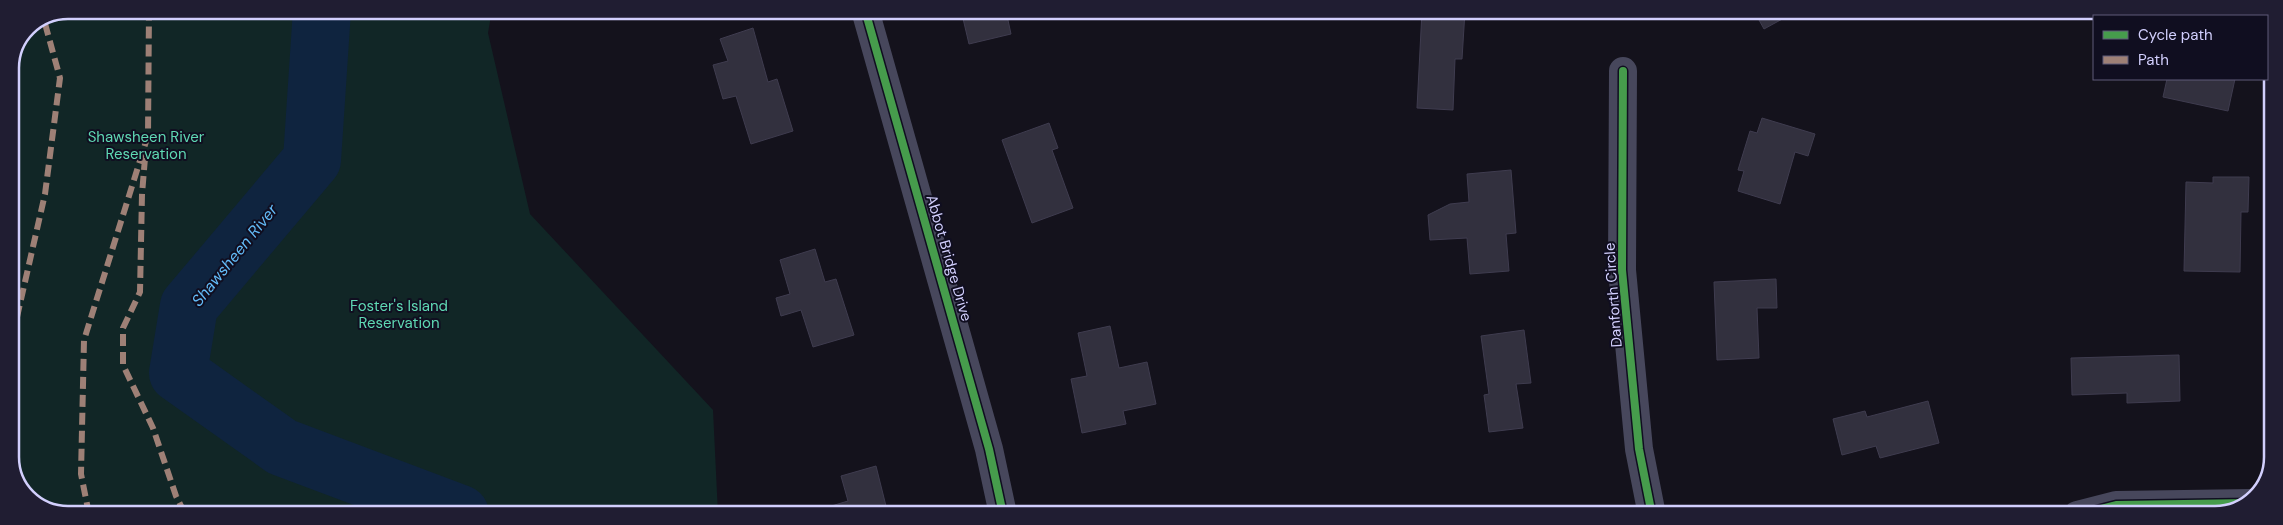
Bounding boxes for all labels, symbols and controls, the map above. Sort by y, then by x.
legend [2093,15,2268,80]
text: Cycle path [2138,25,2213,45]
text: Path [2138,50,2169,70]
park label: Shawsheen River Reservation [88,127,205,164]
street label: Abbot Bridge Drive [921,192,977,324]
water label: Shawsheen River [187,199,283,311]
street label: Danforth Circle [1599,242,1627,348]
park label: Foster's Island Reservation [350,296,448,333]

